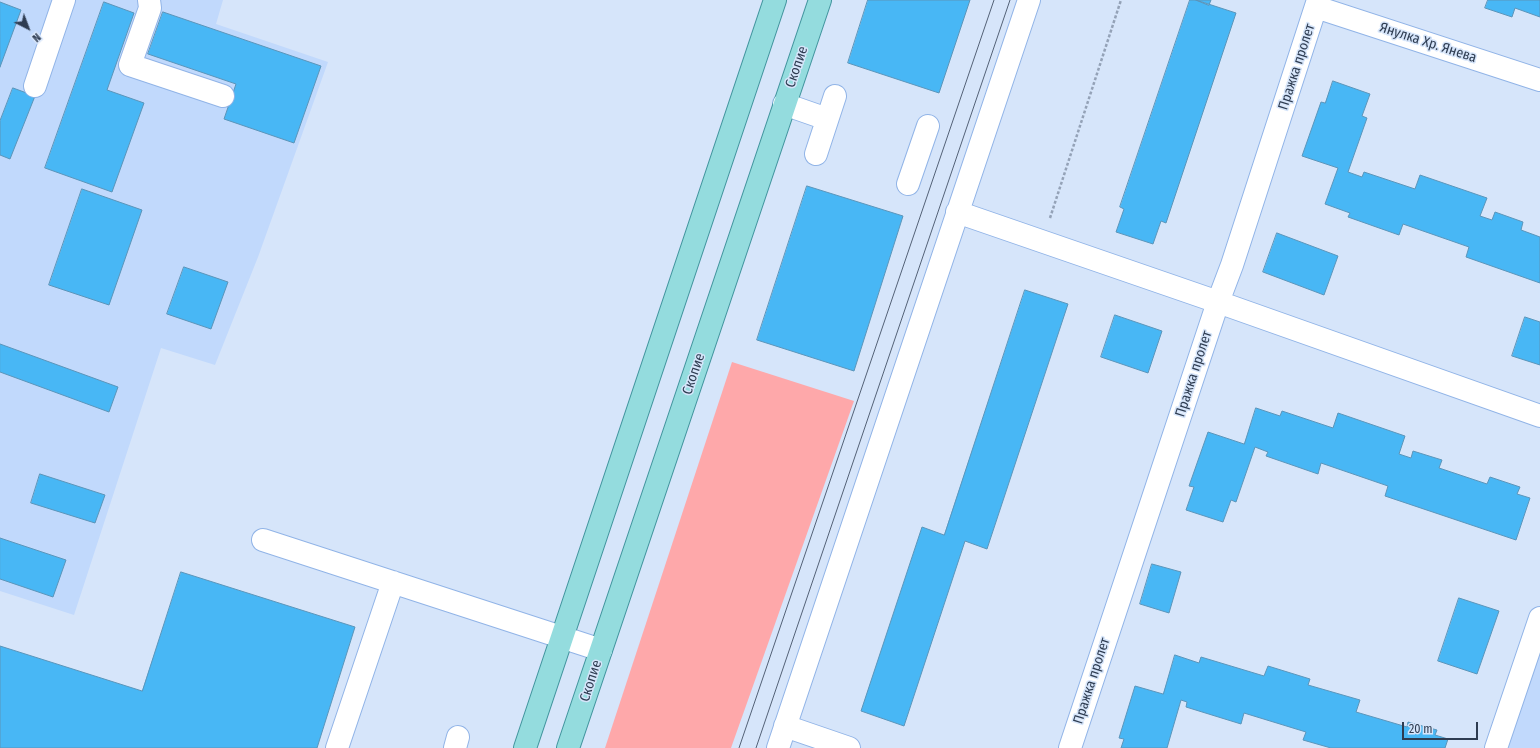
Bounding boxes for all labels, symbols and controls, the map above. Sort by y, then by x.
north arrow [8,8,48,48]
street label: Янулка Хр. Янева [1377,19,1479,67]
street label: Пражка пролет [1275,22,1319,112]
text: N [30,30,43,44]
street label: Скопие [782,44,812,90]
street label: Пражка пролет [1172,329,1216,419]
street label: Скопие [679,351,709,397]
street label: Пражка пролет [1070,636,1114,726]
street label: Скопие [576,658,606,704]
scale bar [1404,714,1480,740]
text: 20 m [1409,722,1433,736]

